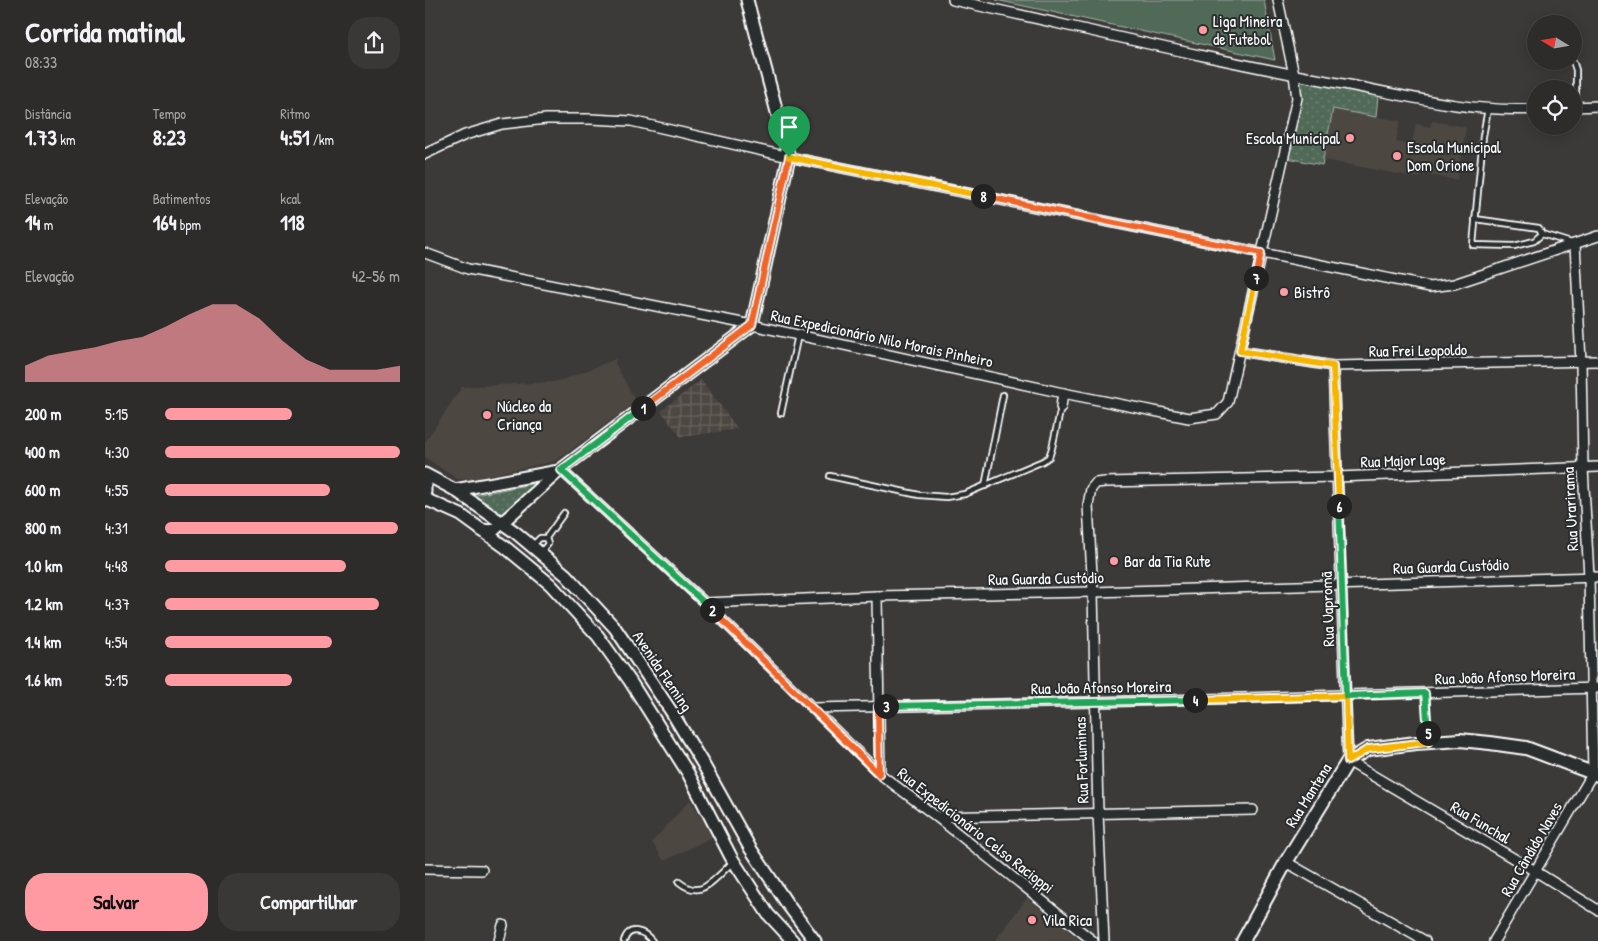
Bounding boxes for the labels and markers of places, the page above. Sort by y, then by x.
place label: Liga Mineira de Futebol [1213,10,1282,50]
marker: Liga Mineira de Futebol [1197,24,1209,36]
pin [768,106,810,157]
place label: Escola Municipal [1246,127,1341,149]
marker: Escola Municipal [1344,132,1356,144]
place label: Escola Municipal Dom Orione [1407,136,1502,176]
marker: Escola Municipal Dom Orione [1391,150,1403,162]
pin: 8 [971,184,995,208]
pin: 7 [1243,266,1269,290]
place label: Bistrô [1294,281,1331,303]
marker: Bistrô [1278,286,1290,298]
place label: Núcleo da Criança [497,395,551,435]
pin: 1 [631,396,655,420]
marker: Núcleo da Criança [481,409,493,421]
pin: 6 [1327,494,1351,518]
place label: Bar da Tia Rute [1124,550,1212,572]
marker: Bar da Tia Rute [1108,555,1120,567]
pin: 2 [699,598,725,622]
pin: 4 [1183,688,1207,712]
pin: 3 [873,694,899,718]
pin: 5 [1415,720,1441,746]
place label: Vila Rica [1042,909,1092,931]
marker: Vila Rica [1026,914,1038,926]

